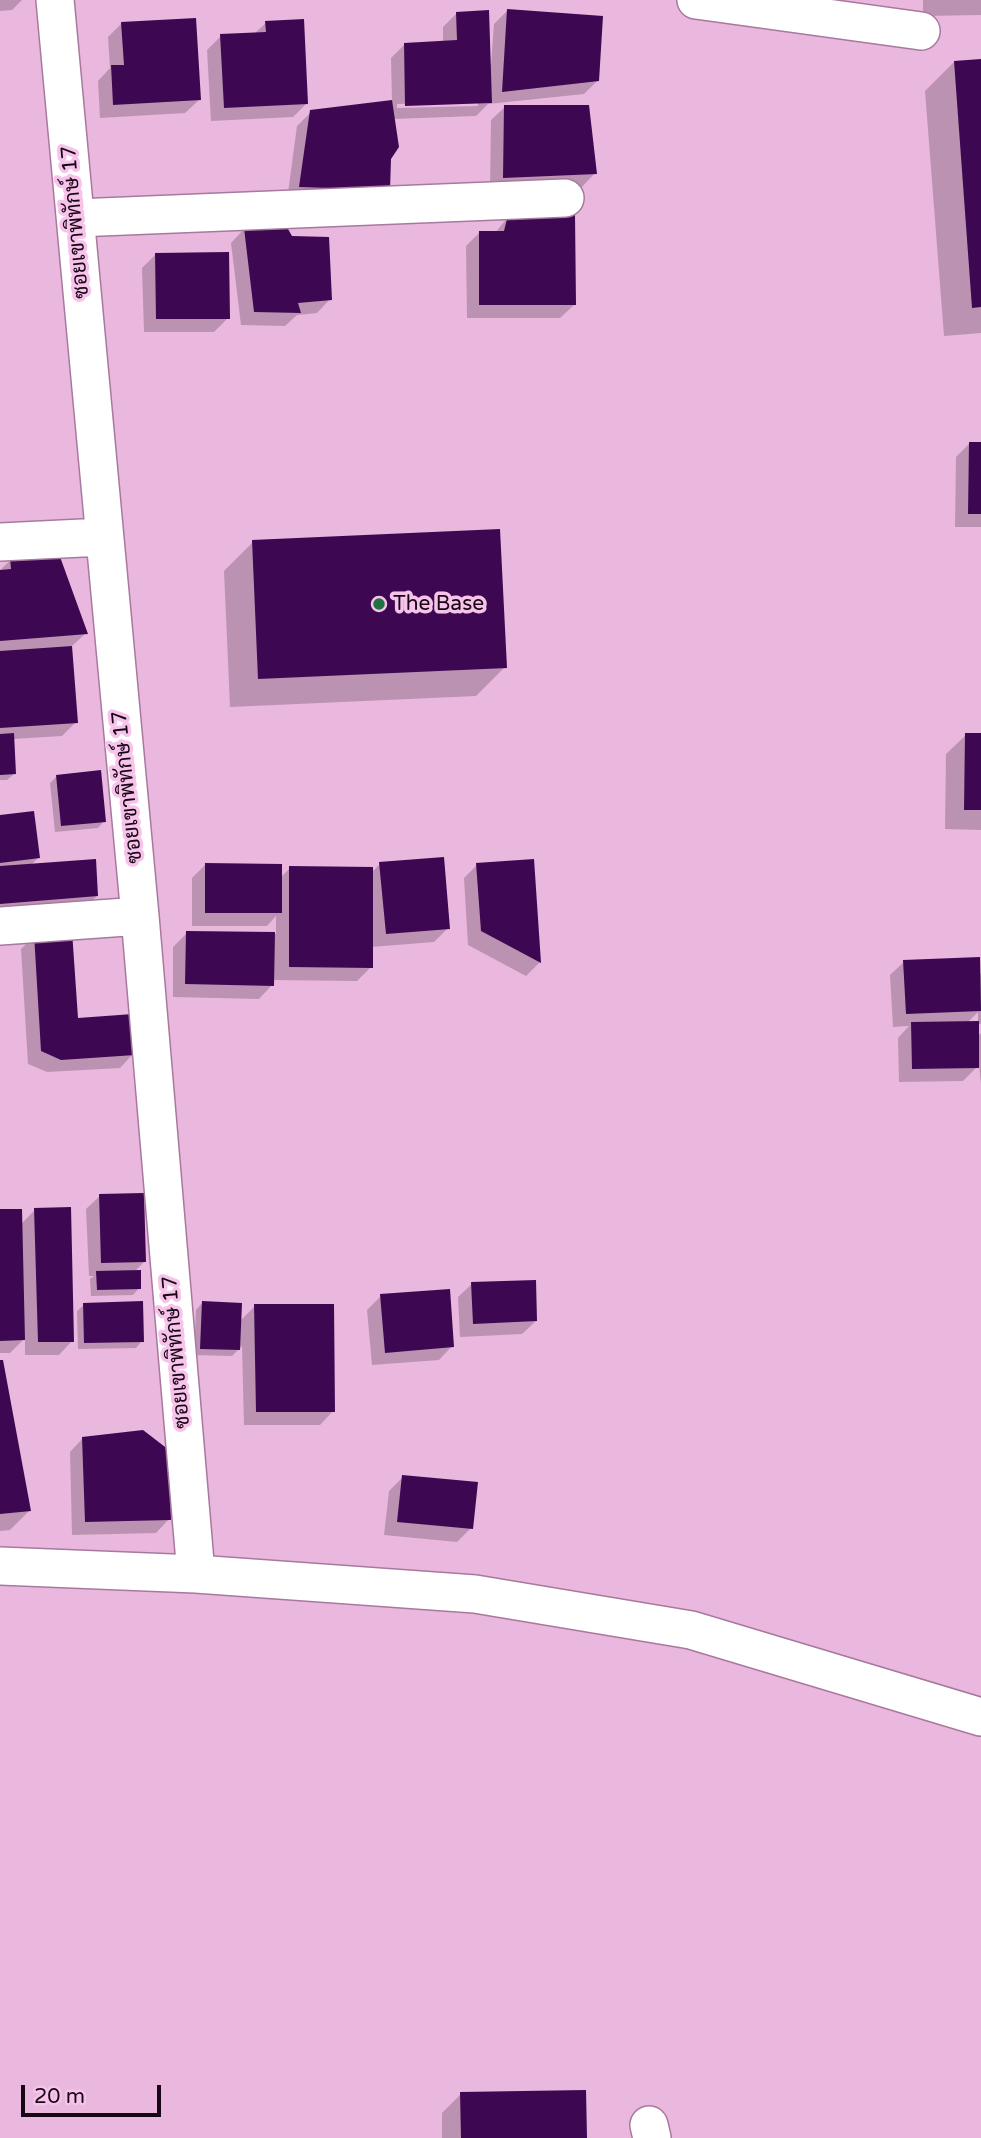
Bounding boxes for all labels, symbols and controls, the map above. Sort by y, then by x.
street label: ซอยเขาพิทักษ์ 17 [57,144,95,300]
place label: The Base [393,591,484,617]
marker: The Base [371,596,387,612]
street label: ซอยเขาพิทักษ์ 17 [107,709,149,865]
street label: ซอยเขาพิทักษ์ 17 [158,1274,196,1430]
scale bar [24,2072,164,2116]
text: 20 m [34,2084,85,2109]

